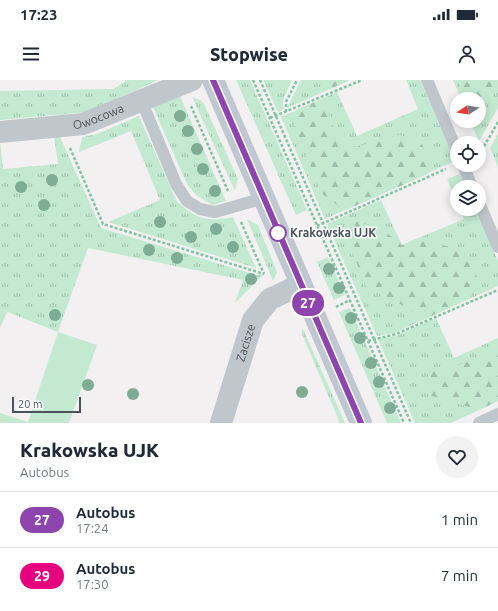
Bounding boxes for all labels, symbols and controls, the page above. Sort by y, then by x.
text: 17:23 [20,6,58,23]
icon: menu [20,43,42,65]
icon: person [456,43,478,65]
text: Stopwise [210,44,288,64]
north arrow [450,92,486,128]
map controls [450,92,486,216]
street label: Owocowa [72,101,126,131]
button: locate [450,136,486,172]
button: layers [450,180,486,216]
marker: Krakowska UJK [269,224,287,242]
place label: Krakowska UJK [290,226,376,239]
line badge: 27 [290,290,326,316]
text: 27 [300,295,316,311]
street label: Zacisze [233,322,257,363]
scale bar [12,395,81,414]
text: 20 m [18,398,42,410]
button: heart [436,436,478,478]
text: Krakowska UJK [20,439,159,461]
text: Autobus [20,465,69,479]
text: Autobus [76,504,135,521]
text: 1 min [441,511,478,528]
text: 27 [34,512,50,528]
text: 17:24 [76,521,109,535]
text: Autobus [76,560,135,577]
text: 7 min [441,567,478,584]
text: 29 [34,568,50,584]
text: 17:30 [76,577,109,591]

